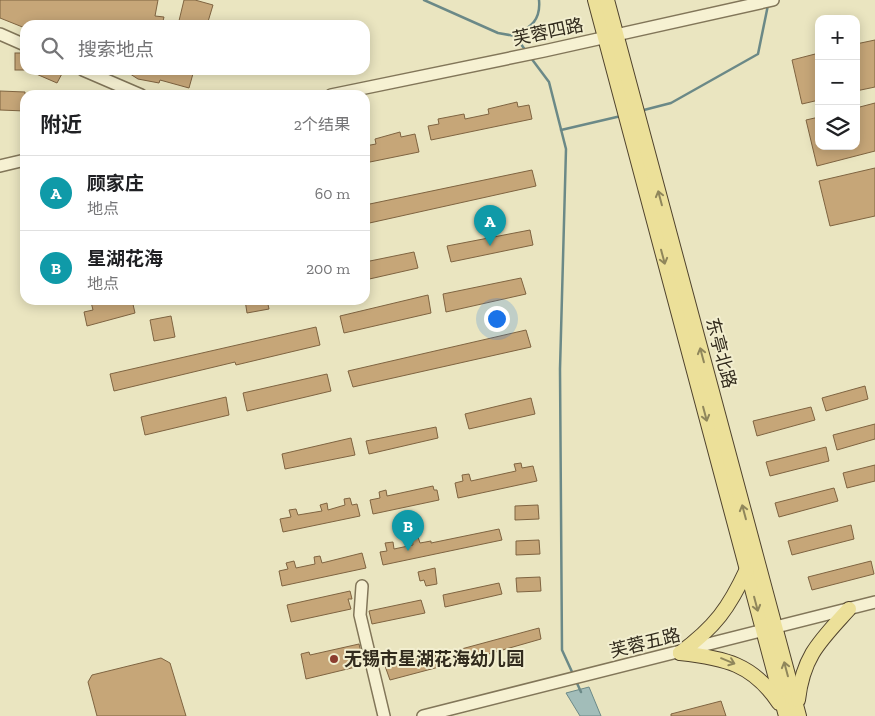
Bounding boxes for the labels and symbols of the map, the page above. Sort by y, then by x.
street label: 芙蓉四路 [510,14,586,50]
one-way arrow [655,190,665,206]
pin: A [474,205,506,246]
one-way arrow [659,248,668,264]
your location [484,306,510,332]
street label: 东亭北路 [701,315,741,391]
one-way arrow [697,347,707,363]
one-way arrow [701,405,710,421]
one-way arrow [739,504,749,520]
pin: B [392,510,424,551]
one-way arrow [752,596,762,612]
street label: 芙蓉五路 [607,624,683,662]
place label: 无锡市星湖花海幼儿园 [344,648,524,670]
marker: 无锡市星湖花海幼儿园 [328,653,340,665]
one-way arrow [720,657,735,667]
one-way arrow [781,661,791,677]

